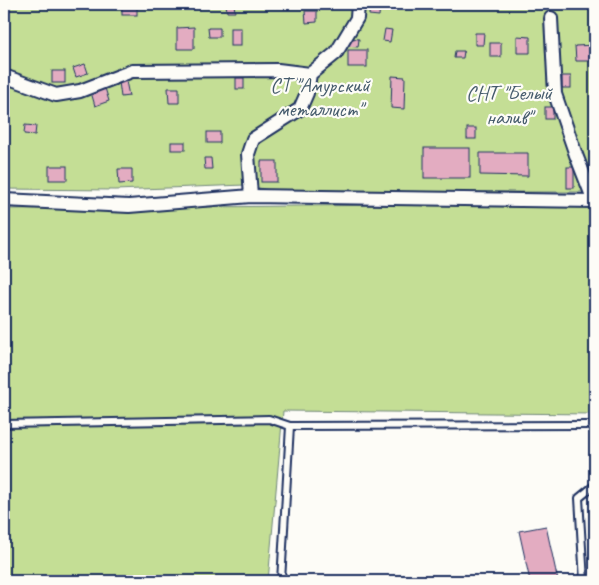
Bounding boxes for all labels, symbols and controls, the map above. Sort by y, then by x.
park label: СТ "Амурский металлист" [270,72,371,122]
park label: СНТ "Белый налив" [466,80,553,130]

